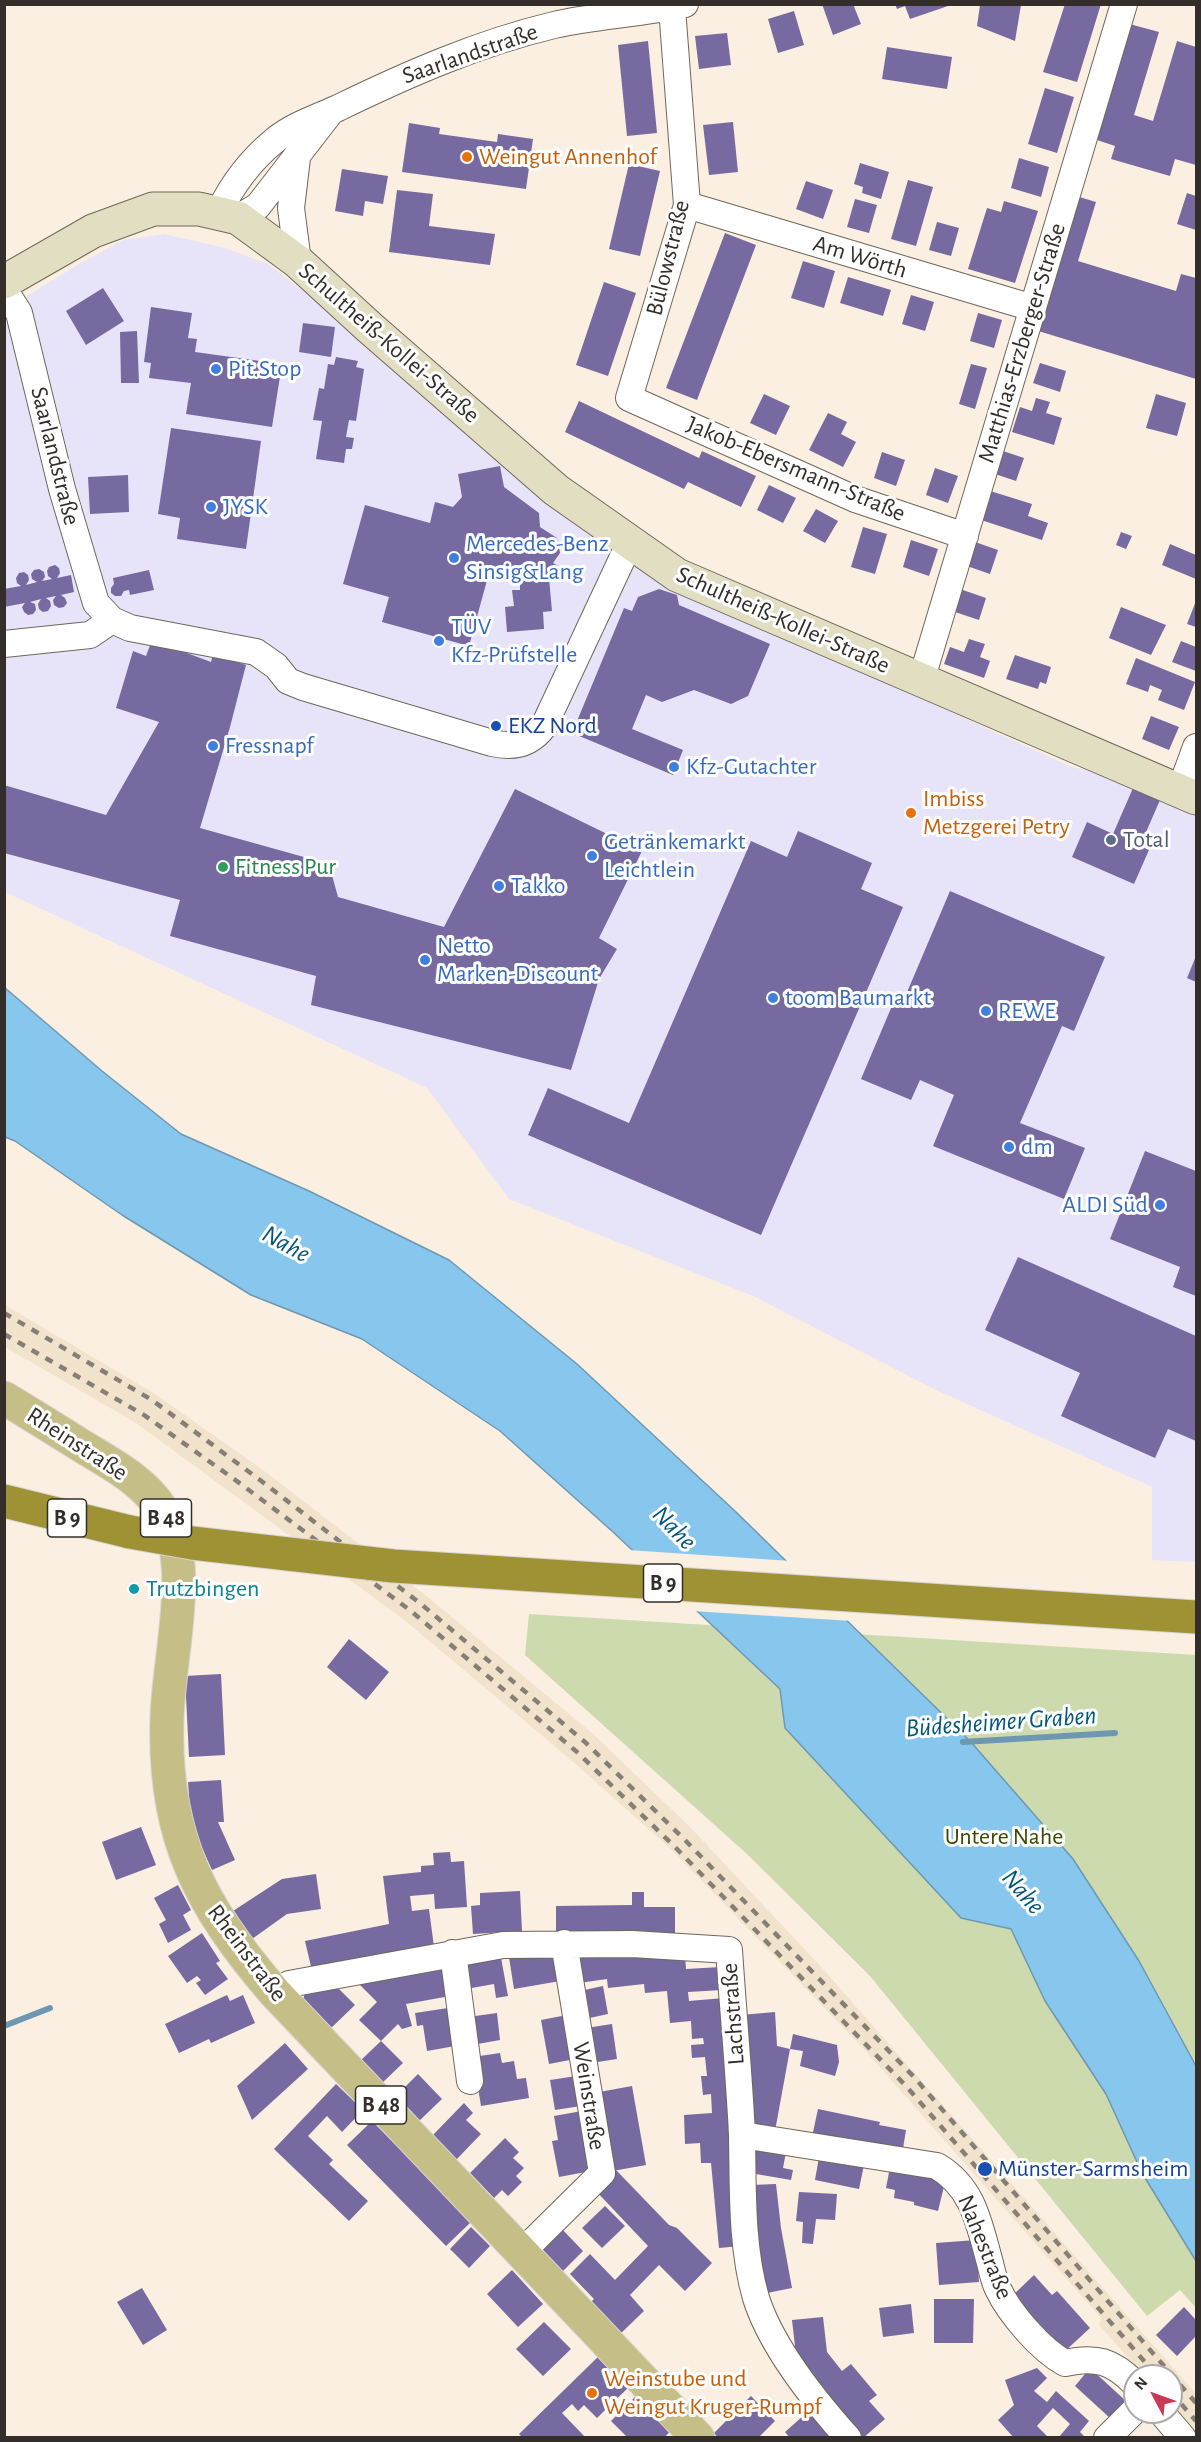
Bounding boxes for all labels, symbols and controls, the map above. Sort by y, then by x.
street label: Saarlandstraße [398,17,542,91]
place label: Weingut Annenhof [479,143,657,171]
marker: Weingut Annenhof [460,150,474,164]
street label: Bülowstraße [640,197,696,319]
street label: Matthias-Erzberger-Straße [972,220,1072,466]
street label: Am Wörth [810,229,910,285]
street label: Schultheiß-Kollei-Straße [293,257,485,429]
place label: Pit.Stop [228,355,301,383]
marker: Pit.Stop [209,362,223,376]
street label: Saarlandstraße [24,384,86,528]
street label: Jakob-Ebersmann-Straße [682,410,910,528]
place label: JYSK [223,493,268,521]
marker: JYSK [204,500,218,514]
place label: Mercedes-Benz Sinsig&Lang [466,530,609,586]
marker: Mercedes-Benz Sinsig&Lang [447,551,461,565]
street label: Schultheiß-Kollei-Straße [672,560,894,680]
place label: TÜV Kfz-Prüfstelle [451,613,577,669]
marker: TÜV Kfz-Prüfstelle [432,634,446,648]
place label: EKZ Nord [508,712,597,740]
marker: EKZ Nord [489,719,503,733]
place label: Fressnapf [225,732,314,760]
marker: Fressnapf [206,739,220,753]
place label: Kfz-Gutachter [686,753,816,781]
marker: Kfz-Gutachter [667,760,681,774]
place label: Imbiss Metzgerei Petry [923,785,1070,841]
marker: Imbiss Metzgerei Petry [904,806,918,820]
place label: Total [1123,826,1170,854]
place label: Getränkemarkt Leichtlein [604,828,745,884]
marker: Total [1104,833,1118,847]
marker: Getränkemarkt Leichtlein [585,849,599,863]
place label: Fitness Pur [235,853,336,881]
marker: Fitness Pur [216,860,230,874]
place label: Takko [511,872,566,900]
marker: Takko [492,879,506,893]
place label: Netto Marken-Discount [437,932,598,988]
marker: Netto Marken-Discount [418,953,432,967]
place label: toom Baumarkt [785,984,931,1012]
marker: toom Baumarkt [766,991,780,1005]
place label: REWE [998,997,1056,1025]
marker: REWE [979,1004,993,1018]
place label: dm [1021,1133,1053,1161]
marker: dm [1002,1140,1016,1154]
place label: ALDI Süd [1062,1191,1148,1219]
marker: ALDI Süd [1153,1198,1167,1212]
water label: Nahe [257,1218,315,1270]
street label: Rheinstraße [21,1401,133,1487]
road number: B 9 [48,1499,86,1537]
road number: B 48 [140,1499,192,1537]
water label: Nahe [645,1499,703,1557]
road number: B 9 [644,1564,682,1602]
place label: Trutzbingen [146,1575,259,1603]
marker: Trutzbingen [127,1582,141,1596]
water label: Büdesheimer Graben [905,1700,1097,1744]
park label: Untere Nahe [945,1823,1063,1851]
water label: Nahe [995,1863,1051,1921]
street label: Rheinstraße [201,1899,293,2007]
street label: Lachstraße [715,1962,751,2066]
street label: Weinstraße [566,2040,612,2152]
road number: B 48 [356,2086,406,2124]
place label: Münster-Sarmsheim [998,2155,1188,2183]
marker: Münster-Sarmsheim [976,2160,994,2178]
street label: Nahestraße [951,2191,1019,2303]
north arrow [1123,2364,1183,2424]
place label: Weinstube und Weingut Kruger-Rumpf [604,2365,821,2421]
text: N [1131,2374,1151,2393]
marker: Weinstube und Weingut Kruger-Rumpf [585,2386,599,2400]

